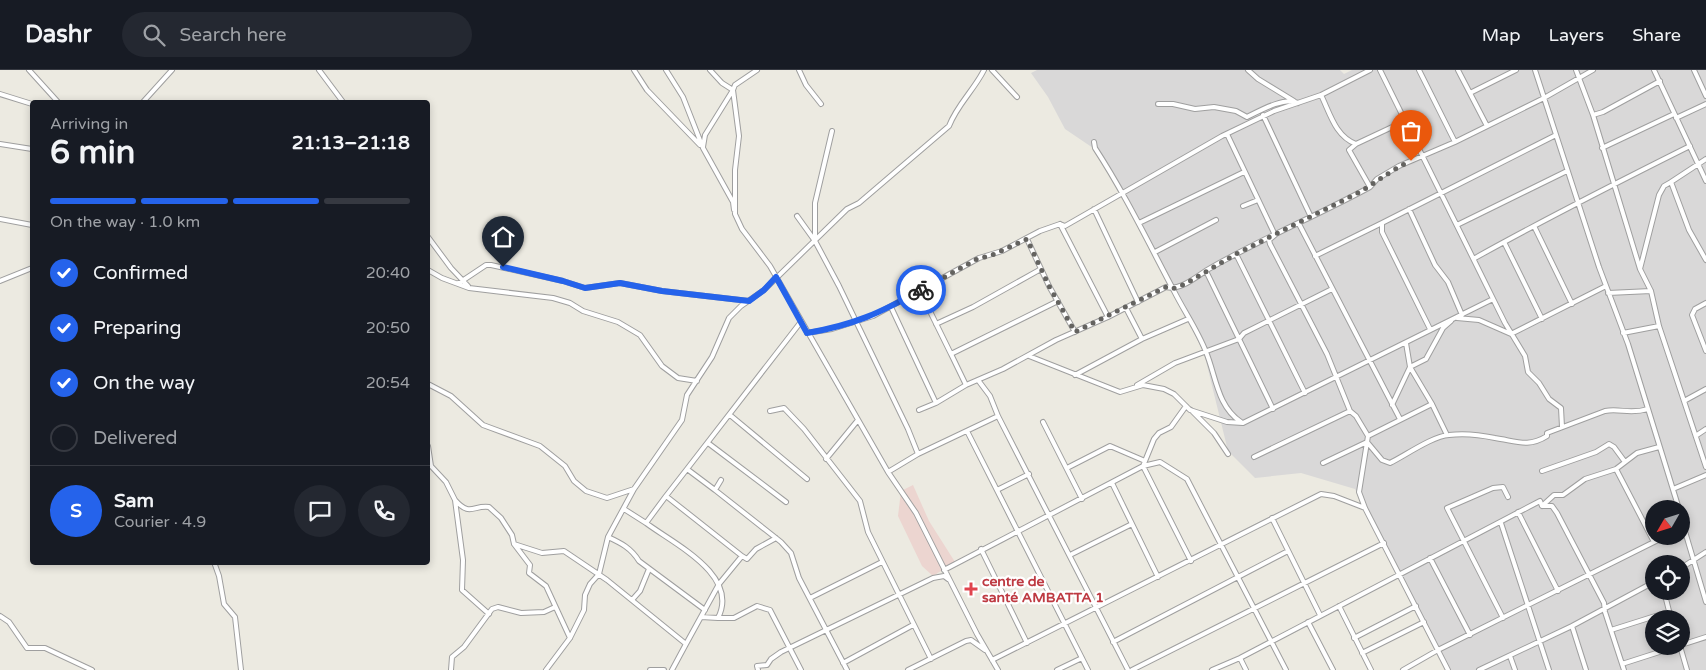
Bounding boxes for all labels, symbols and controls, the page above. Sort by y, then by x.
search box [122,12,472,57]
text: Dashr [25,20,92,49]
icon: search [140,21,168,49]
text: Search here [180,24,286,46]
text: Map [1482,24,1521,46]
text: Layers [1549,24,1604,46]
text: Share [1632,24,1681,46]
pin [1390,110,1432,161]
text: Arriving in [50,114,128,134]
icon: bag [1397,117,1425,145]
text: 21:13–21:18 [292,132,410,154]
text: 6 min [50,134,135,172]
text: On the way · 1.0 km [50,212,200,232]
pin [482,216,524,267]
icon: home [489,223,517,251]
icon: check [50,259,78,287]
text: Confirmed [93,262,188,284]
text: 20:40 [366,263,410,283]
courier [896,265,946,315]
icon: bike [907,276,935,304]
icon: check [50,314,78,342]
text: Preparing [93,317,182,339]
text: 20:50 [366,318,410,338]
icon: check [50,369,78,397]
text: On the way [93,372,195,394]
text: 20:54 [366,373,410,393]
text: Delivered [93,427,178,449]
button: chat [294,485,346,537]
button: phone [358,485,410,537]
text: Sam [114,490,154,512]
text: S [70,500,82,522]
north arrow [1645,500,1690,545]
map controls [1645,500,1690,655]
text: Courier · 4.9 [114,512,206,532]
button: locate [1645,555,1690,600]
place label: centre de santé AMBATTA 1 [982,573,1104,606]
marker: centre de santé AMBATTA 1 [964,582,978,596]
button: layers [1645,610,1690,655]

